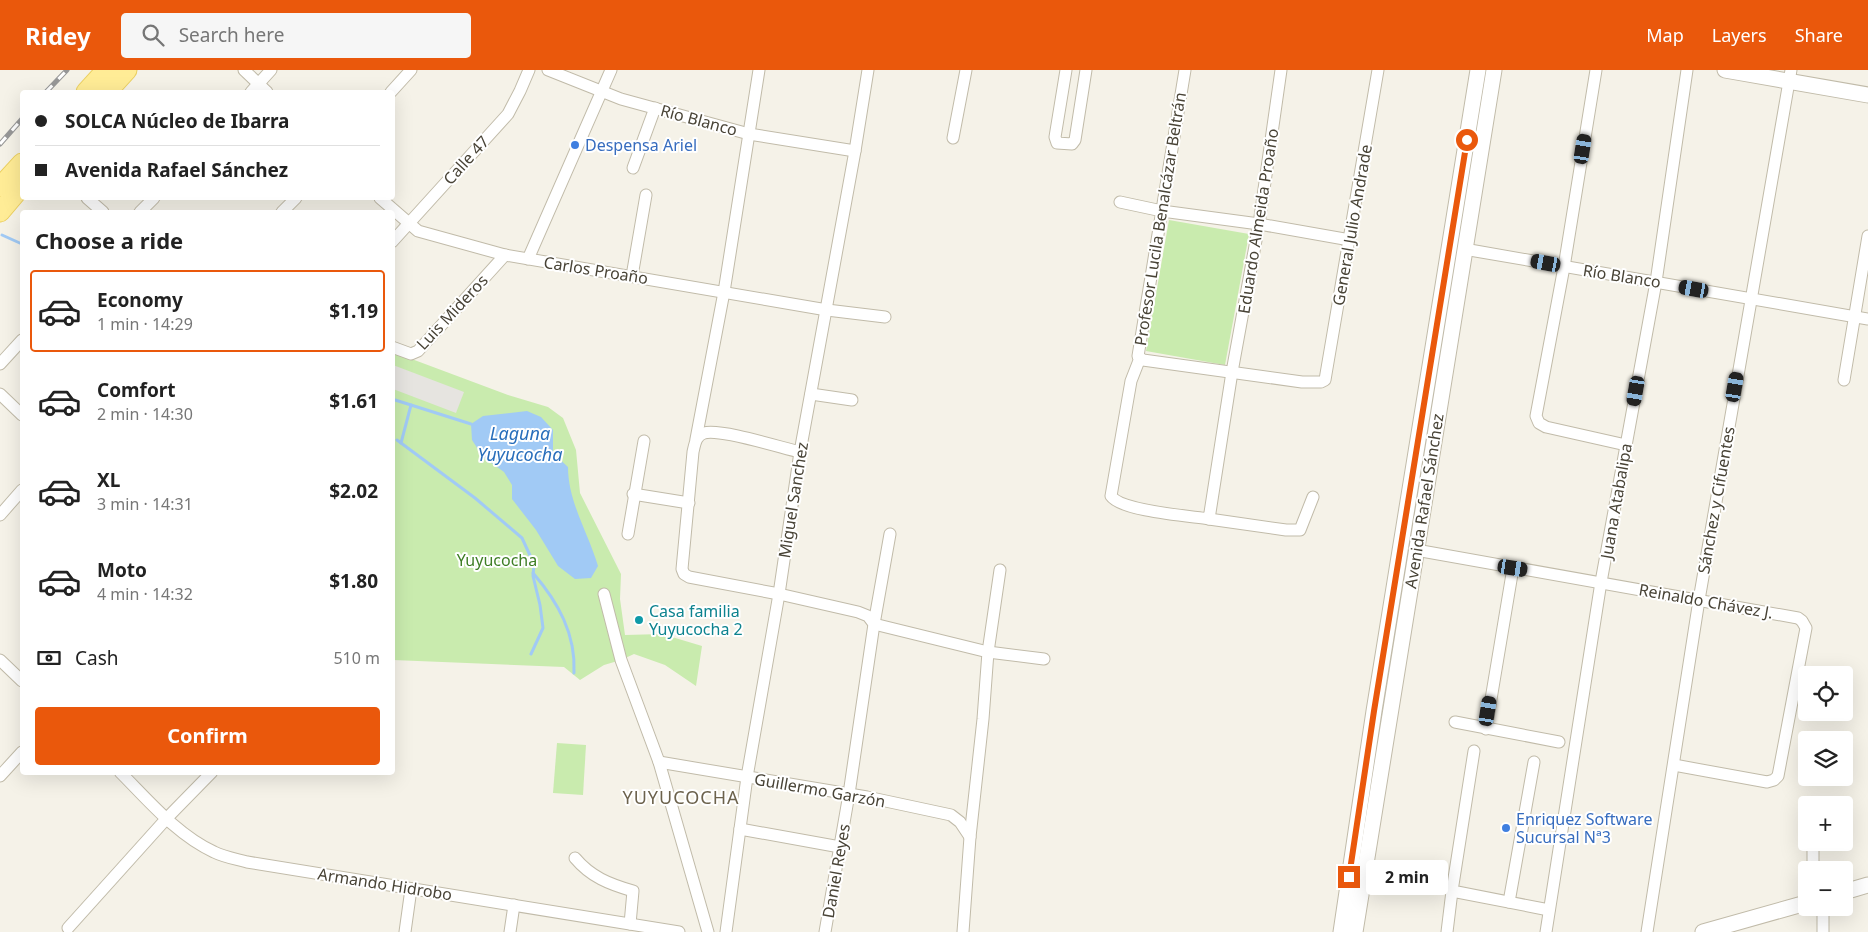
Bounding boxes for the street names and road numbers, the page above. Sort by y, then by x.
street label: Profesor Lucila Benalcázar Beltrán [1129,91,1191,347]
street label: Río Blanco [658,99,740,141]
street label: Eduardo Almeida Proaño [1232,127,1284,315]
street label: Calle 47 [438,131,494,189]
street label: General Julio Andrade [1327,143,1377,307]
street label: Carlos Proaño [542,251,650,289]
street label: Río Blanco [1581,259,1663,293]
street label: Luis Mideros [411,270,493,354]
street label: Avenida Rafael Sánchez [1399,412,1449,590]
street label: Sánchez y Cifuentes [1692,425,1740,575]
street label: Miguel Sanchez [773,440,813,560]
street label: Juana Atabalipa [1595,441,1637,563]
street label: Reinaldo Chávez J. [1637,578,1775,624]
street label: Guillermo Garzón [753,768,887,812]
street label: Daniel Reyes [817,822,855,920]
street label: Armando Hidrobo [316,863,454,905]

